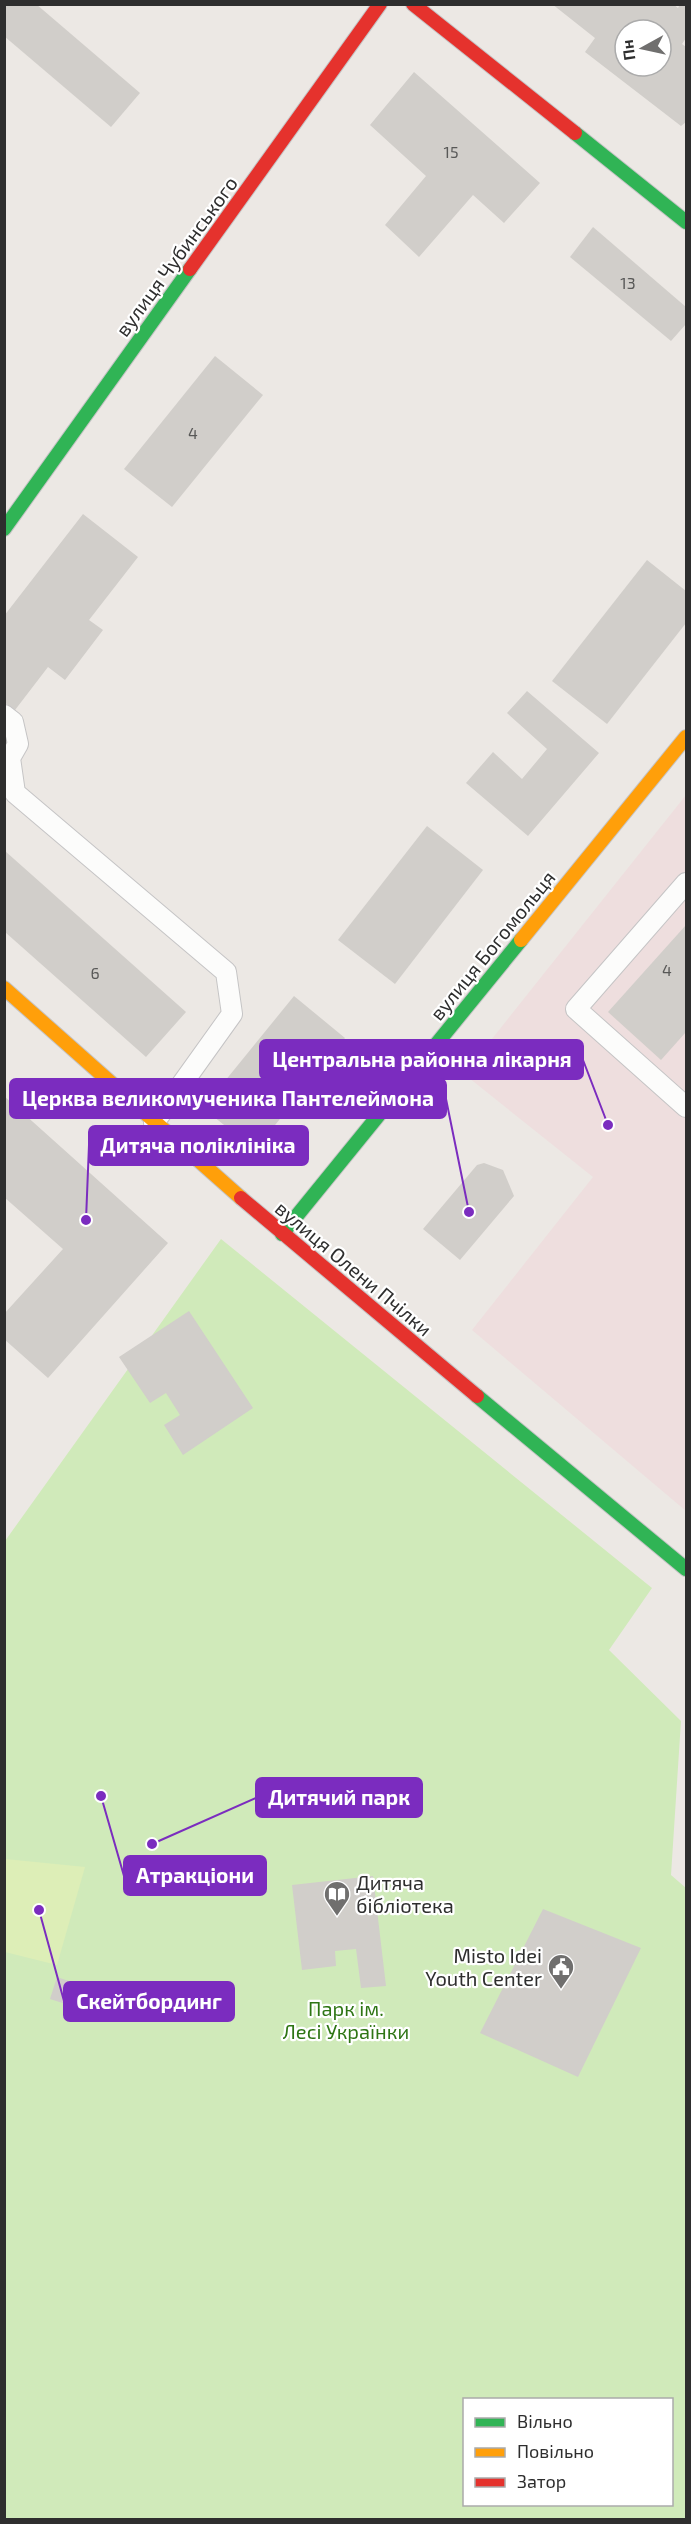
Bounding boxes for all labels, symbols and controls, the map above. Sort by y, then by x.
north arrow [613,18,673,78]
text: Пн [617,39,639,62]
house number: 15 [444,142,458,161]
street label: вулиця Чубинського [110,171,243,341]
house number: 13 [620,273,636,292]
house number: 4 [188,423,198,442]
street label: вулиця Богомольця [424,865,560,1025]
house number: 4 [662,960,672,979]
house number: 6 [90,963,100,982]
callout: Центральна районна лікарня [260,1040,583,1079]
text: Центральна районна лікарня [272,1046,572,1071]
callout: Церква великомученика Пантелеймона [10,1079,446,1118]
text: Церква великомученика Пантелеймона [22,1085,434,1110]
callout: Дитяча поліклініка [89,1126,308,1165]
text: Дитяча поліклініка [100,1132,296,1157]
street label: вулиця Олени Пчілки [270,1196,437,1341]
callout: Дитячий парк [256,1778,422,1817]
text: Дитячий парк [268,1784,410,1809]
callout: Атракціони [124,1856,266,1895]
text: Атракціони [136,1862,254,1887]
place label: Дитяча бібліотека [356,1870,454,1917]
library icon: Дитяча бібліотека [322,1879,352,1917]
place label: Misto Idei Youth Center [425,1943,542,1990]
public building icon: Misto Idei Youth Center [546,1952,576,1990]
callout: Скейтбординг [64,1982,234,2021]
text: Скейтбординг [76,1988,222,2013]
park label: Парк ім. Лесі Українки [283,1996,409,2043]
legend [463,2398,673,2506]
text: Вільно [517,2410,573,2432]
text: Повільно [517,2440,594,2462]
text: Затор [517,2470,566,2492]

